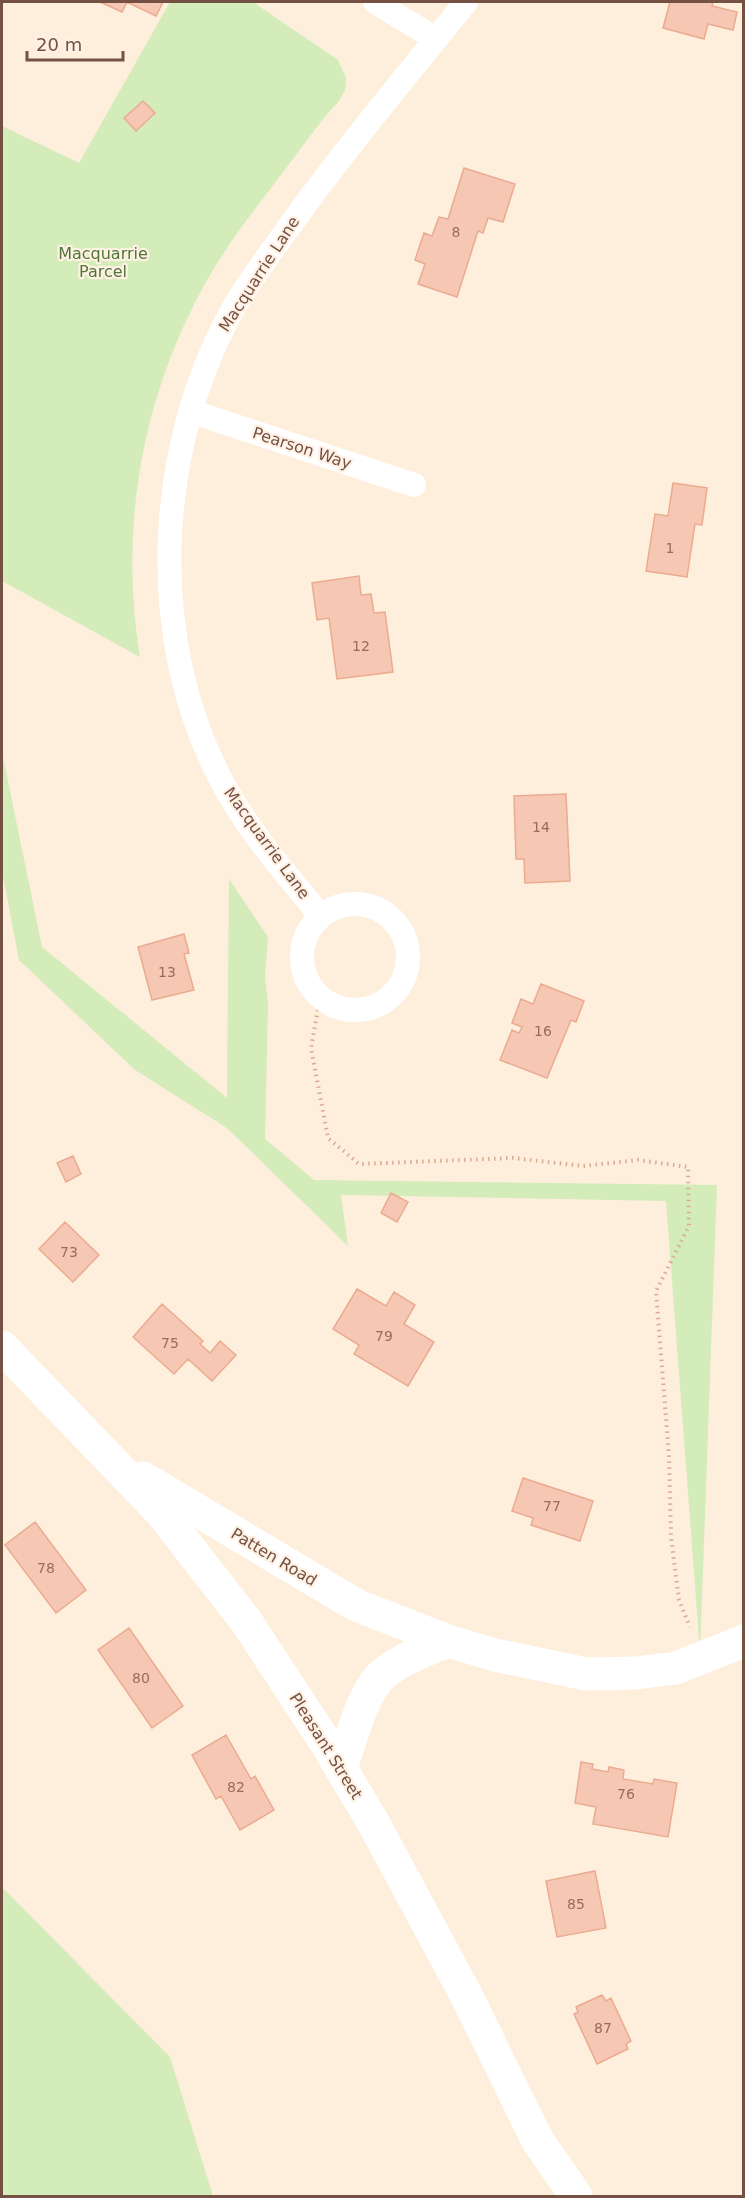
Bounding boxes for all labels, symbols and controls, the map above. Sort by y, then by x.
scale bar [27,24,123,62]
text: 20 m [36,34,82,55]
street label: Macquarrie Lane [215,213,303,335]
house number: 8 [452,224,460,240]
park label: Macquarrie Parcel [58,244,148,281]
street label: Pearson Way [250,423,354,473]
house number: 1 [666,540,674,556]
house number: 12 [352,638,370,654]
street label: Macquarrie Lane [220,783,314,903]
house number: 14 [532,819,550,835]
house number: 13 [158,964,176,980]
house number: 16 [534,1023,552,1039]
house number: 73 [60,1244,78,1260]
house number: 79 [375,1328,393,1344]
house number: 75 [161,1335,179,1351]
house number: 77 [543,1498,561,1514]
street label: Patten Road [228,1524,320,1590]
house number: 78 [37,1560,55,1576]
house number: 80 [132,1670,150,1686]
street label: Pleasant Street [286,1689,366,1803]
house number: 82 [227,1779,245,1795]
house number: 76 [617,1786,635,1802]
house number: 85 [567,1896,585,1912]
house number: 87 [594,2020,612,2036]

